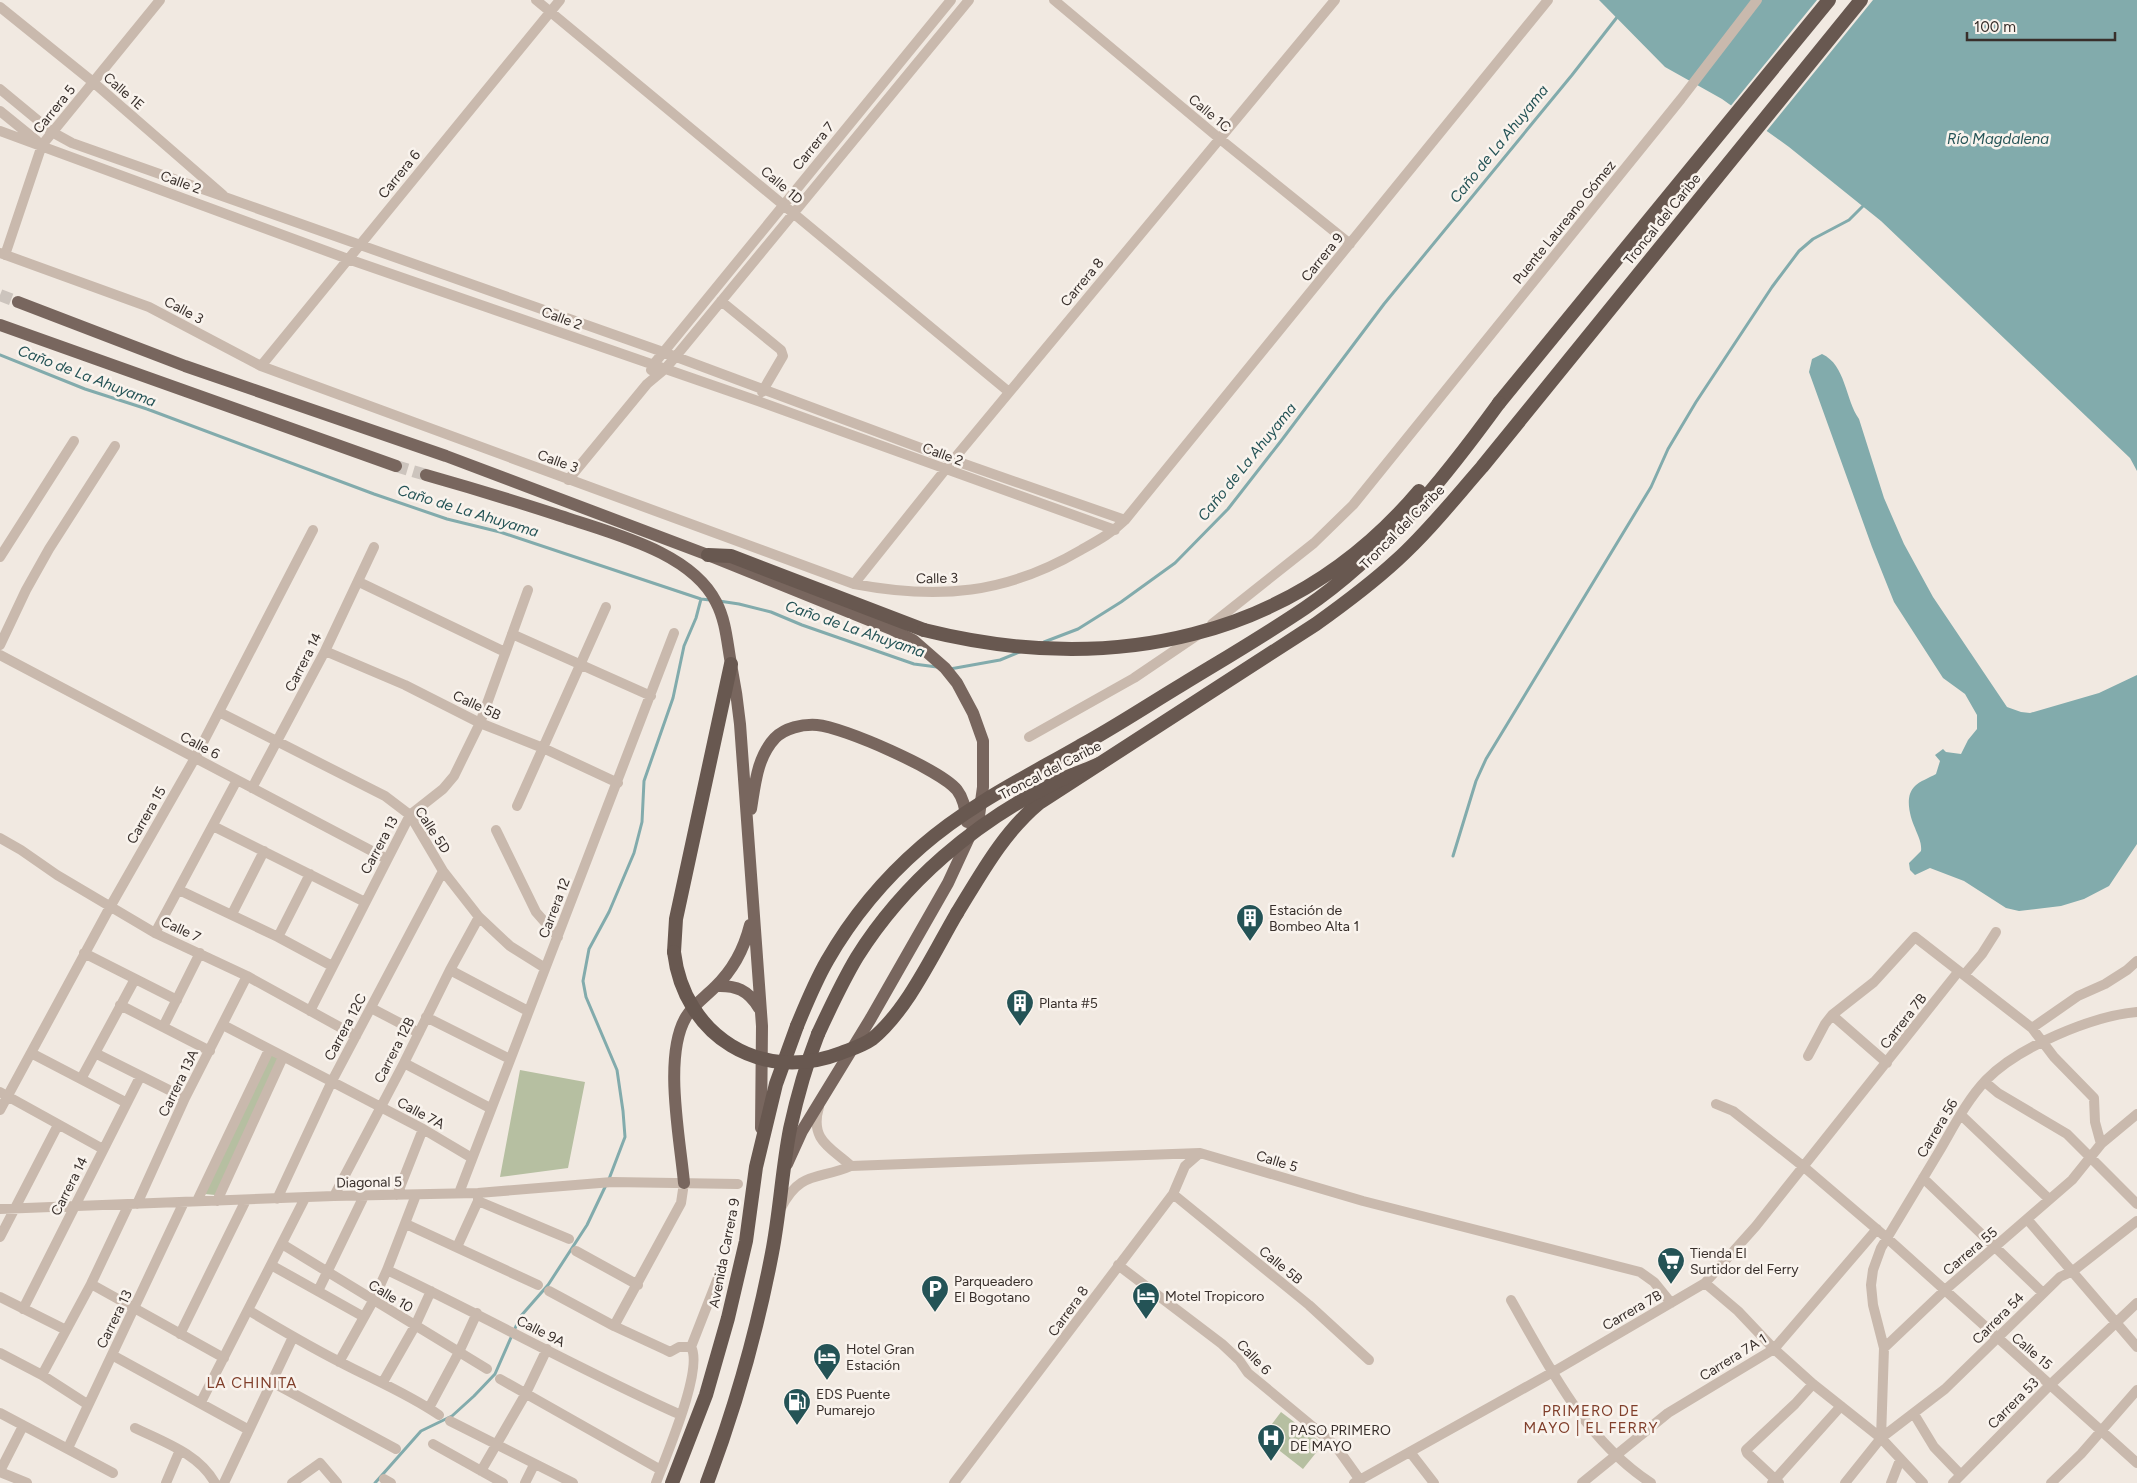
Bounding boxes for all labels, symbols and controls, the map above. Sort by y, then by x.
scale bar [1967,10,2114,42]
text: 100 m [1974,18,2016,36]
street label: Calle 1E [100,69,148,114]
water label: Caño de La Ahuyama [1446,81,1552,207]
street label: Carrera 5 [30,82,79,137]
street label: Calle 1C [1185,91,1234,136]
street label: Carrera 7 [789,118,838,174]
water label: Río Magdalena [1947,130,2049,148]
street label: Carrera 6 [375,147,424,202]
street label: Puente Laureano Gómez [1509,157,1620,288]
street label: Calle 1D [757,163,806,208]
street label: Calle 2 [158,167,204,198]
street label: Troncal del Caribe [1620,170,1705,268]
street label: Carrera 9 [1298,230,1347,285]
street label: Carrera 8 [1057,255,1108,310]
street label: Calle 3 [161,293,206,328]
street label: Calle 2 [539,303,585,334]
water label: Caño de La Ahuyama [15,341,159,411]
water label: Caño de La Ahuyama [1194,399,1300,525]
street label: Calle 2 [920,439,966,470]
street label: Calle 3 [535,446,581,477]
water label: Caño de La Ahuyama [395,481,541,541]
street label: Troncal del Caribe [1357,481,1448,573]
street label: Calle 3 [916,570,958,587]
water label: Caño de La Ahuyama [783,597,927,661]
street label: Carrera 14 [281,630,326,695]
street label: Calle 5B [450,687,504,724]
street label: Calle 6 [177,728,223,763]
street label: Troncal del Caribe [996,737,1104,804]
street label: Carrera 15 [123,783,170,847]
street label: Calle 5D [411,804,454,857]
street label: Carrera 13 [357,813,402,877]
street label: Carrera 12 [535,876,574,941]
place label: Estación de Bombeo Alta 1 [1269,902,1359,935]
building icon: Estación de Bombeo Alta 1 [1235,903,1265,942]
street label: Calle 7 [158,913,204,946]
building icon: Planta #5 [1005,988,1035,1027]
street label: Carrera 7B [1876,990,1930,1052]
street label: Carrera 12C [321,991,370,1064]
place label: Planta #5 [1039,995,1098,1012]
street label: Carrera 12B [371,1014,418,1086]
street label: Carrera 13A [155,1046,202,1120]
street label: Calle 7A [394,1094,448,1133]
street label: Carrera 56 [1913,1096,1962,1161]
street label: Calle 5 [1254,1147,1300,1176]
street label: Carrera 14 [47,1154,92,1219]
street label: Diagonal 5 [336,1173,402,1192]
street label: Avenida Carrera 9 [706,1197,743,1309]
street label: Carrera 55 [1940,1224,2001,1279]
street label: Calle 5B [1255,1243,1306,1288]
place label: Tienda El Surtidor del Ferry [1690,1245,1799,1278]
supermarket icon: Tienda El Surtidor del Ferry [1656,1246,1686,1285]
place label: Parqueadero El Bogotano [954,1273,1033,1306]
parking icon: Parqueadero El Bogotano [920,1274,950,1313]
street label: Calle 10 [365,1276,416,1316]
hotel icon: Motel Tropicoro [1131,1281,1161,1320]
street label: Carrera 8 [1044,1283,1092,1340]
street label: Carrera 13 [93,1287,136,1351]
street label: Carrera 7B [1600,1287,1665,1334]
place label: Motel Tropicoro [1165,1288,1264,1305]
street label: Carrera 54 [1969,1289,2028,1348]
street label: Calle 9A [514,1312,568,1351]
street label: Calle 15 [2008,1329,2055,1374]
street label: Carrera 7A 1 [1697,1330,1770,1385]
street label: Calle 6 [1233,1336,1275,1379]
place label: Hotel Gran Estación [846,1341,915,1374]
hotel icon: Hotel Gran Estación [812,1342,842,1381]
district label: LA CHINITA [207,1374,297,1392]
street label: Carrera 53 [1984,1374,2042,1432]
place label: EDS Puente Pumarejo [816,1386,891,1419]
fuel station icon: EDS Puente Pumarejo [782,1387,812,1426]
district label: PRIMERO DE MAYO | EL FERRY [1524,1402,1658,1437]
place label: PASO PRIMERO DE MAYO [1290,1422,1391,1455]
hospital icon: PASO PRIMERO DE MAYO [1256,1423,1286,1462]

